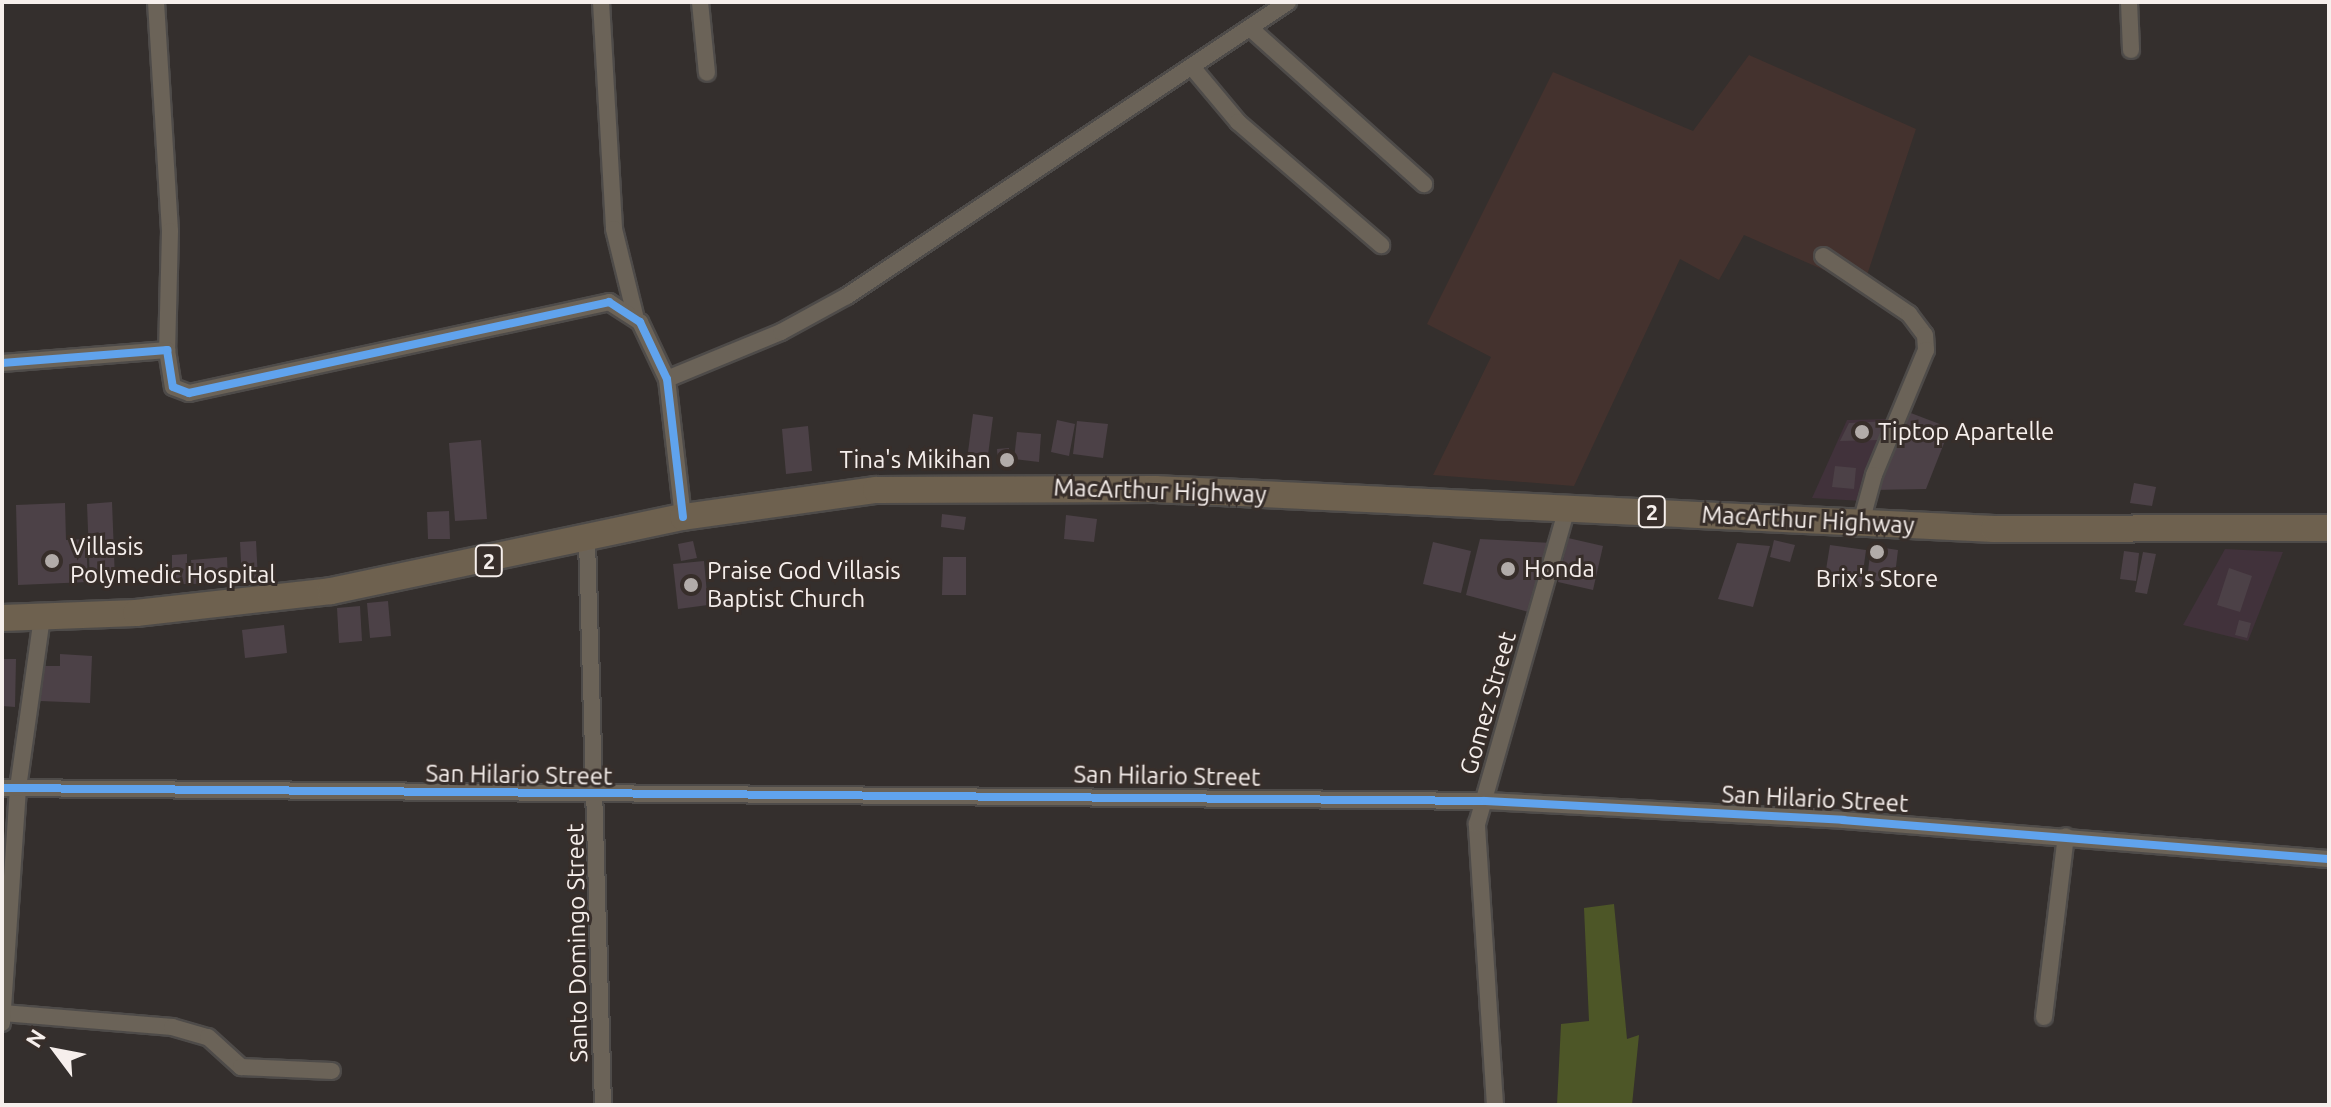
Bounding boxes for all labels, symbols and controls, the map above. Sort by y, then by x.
place label: Tiptop Apartelle [1878,418,2054,446]
marker: Tiptop Apartelle [1853,423,1871,441]
place label: Tina's Mikihan [840,446,991,474]
marker: Tina's Mikihan [998,451,1016,469]
street label: MacArthur Highway [1053,473,1267,509]
road number: 2 [1636,494,1668,530]
street label: MacArthur Highway [1701,500,1915,540]
place label: Villasis Polymedic Hospital [70,533,276,589]
road number: 2 [473,543,505,579]
marker: Brix's Store [1868,543,1886,561]
marker: Villasis Polymedic Hospital [41,550,63,572]
place label: Honda [1524,555,1595,583]
place label: Praise God Villasis Baptist Church [707,557,901,613]
marker: Honda [1499,560,1517,578]
place label: Brix's Store [1816,565,1938,593]
marker: Praise God Villasis Baptist Church [682,576,700,594]
street label: Gomez Street [1454,628,1522,778]
street label: San Hilario Street [425,759,613,791]
street label: San Hilario Street [1073,760,1261,792]
street label: San Hilario Street [1721,780,1909,818]
street label: Santo Domingo Street [561,823,593,1063]
north arrow [16,1011,96,1091]
text: N [20,1024,50,1052]

